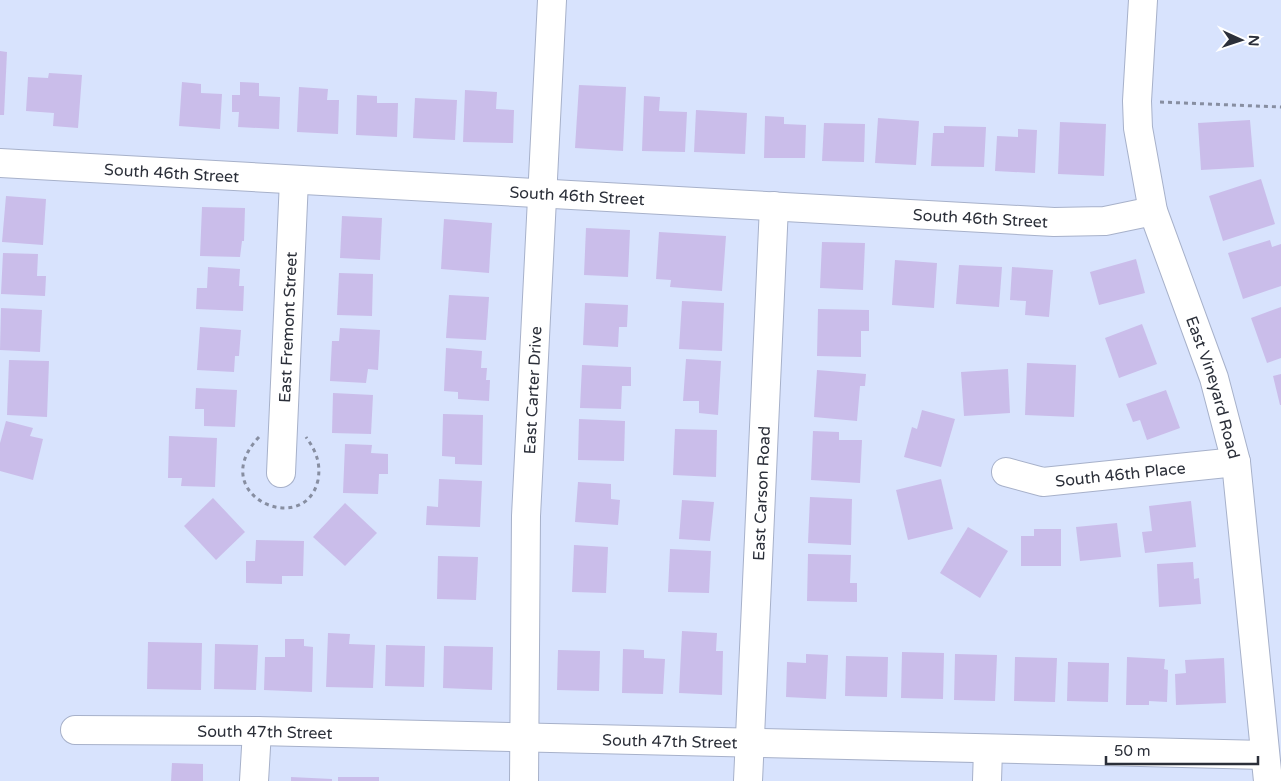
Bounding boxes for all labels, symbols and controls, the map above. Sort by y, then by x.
north arrow [1216,15,1266,65]
text: N [1245,35,1262,47]
street label: South 46th Street [104,160,240,187]
street label: South 46th Street [509,183,645,210]
street label: South 46th Street [912,205,1049,233]
street label: East Fremont Street [275,251,302,403]
street label: East Vineyard Road [1181,313,1244,461]
street label: East Carter Drive [520,326,547,455]
street label: East Carson Road [749,426,775,561]
street label: South 46th Place [1054,458,1186,492]
street label: South 47th Street [197,722,333,744]
street label: South 47th Street [602,730,738,753]
scale bar [1106,734,1258,766]
text: 50 m [1114,742,1151,760]

